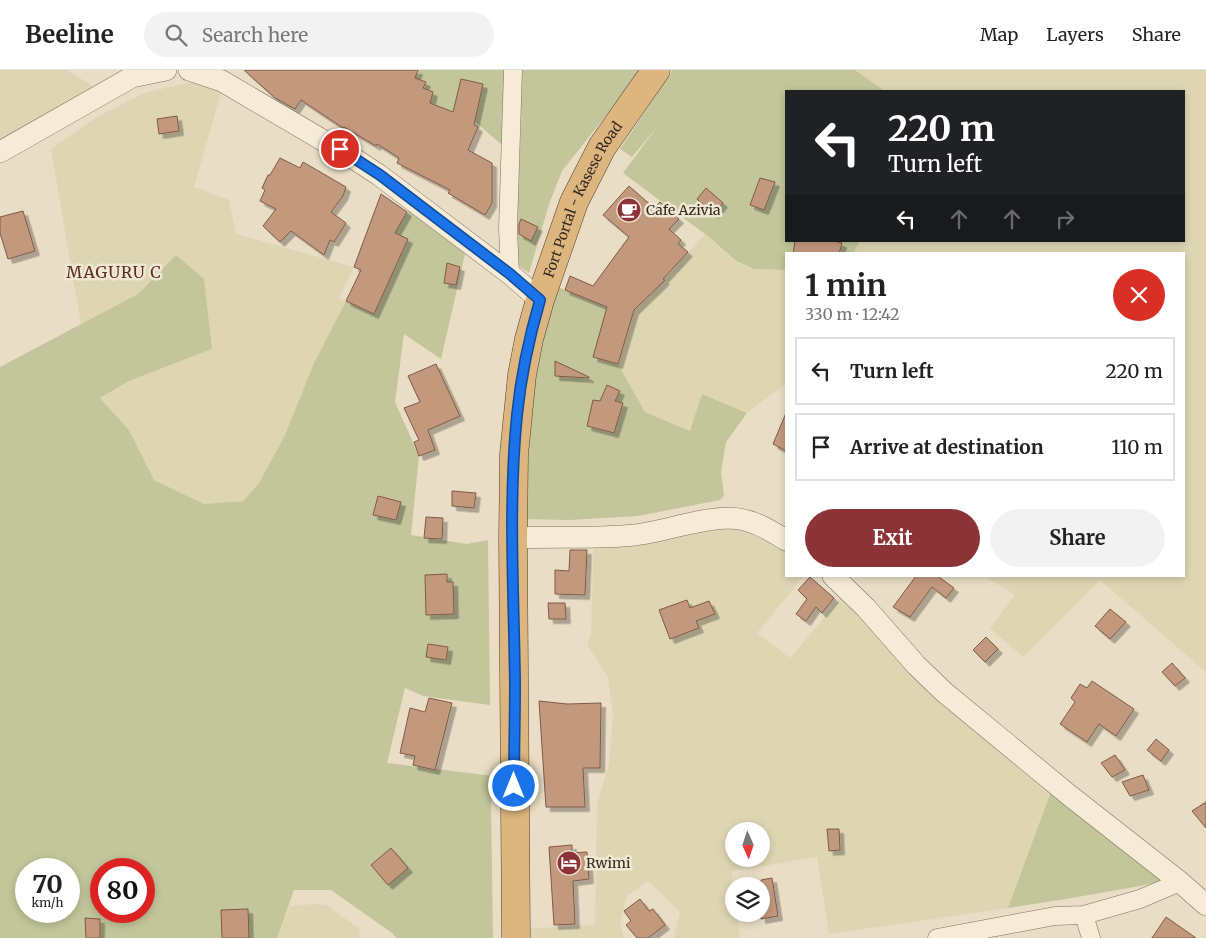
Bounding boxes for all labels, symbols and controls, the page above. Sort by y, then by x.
search box [144,12,494,57]
text: Beeline [25,19,114,50]
icon: search [162,21,190,49]
text: Search here [202,23,308,47]
text: Map [980,23,1018,46]
text: Layers [1046,23,1104,46]
text: Share [1132,23,1181,46]
text: 220 m [888,107,995,151]
icon: left [805,110,870,175]
street label: Fort Portal - Kasese Road [539,118,626,280]
pin [319,128,361,170]
icon: arrive [326,135,354,163]
text: Turn left [888,150,982,178]
cafe icon: Cafe Azivia [616,197,642,223]
place label: Cafe Azivia [646,201,721,219]
icon: left [892,205,920,233]
icon: ahead [945,205,973,233]
icon: ahead [998,205,1026,233]
icon: right [1051,205,1079,233]
district label: MAGURU C [66,262,162,282]
text: 1 min [805,266,887,304]
button: close [1113,269,1165,321]
text: 330 m · 12:42 [805,304,900,324]
icon: left [807,357,835,385]
text: Turn left [850,359,934,383]
text: 220 m [1106,359,1163,383]
icon: arrive [807,433,835,461]
text: Arrive at destination [850,435,1044,459]
text: 110 m [1112,435,1163,459]
button: Exit [805,509,980,567]
button: Share [990,509,1165,567]
position arrow [487,759,539,811]
north arrow [725,822,770,868]
map controls [725,822,770,922]
hotel icon: Rwimi [556,850,582,876]
place label: Rwimi [586,854,631,872]
speed limit sign: 80 [90,858,155,923]
text: 70 [32,868,63,900]
button: layers [725,877,770,922]
text: km/h [32,895,63,910]

